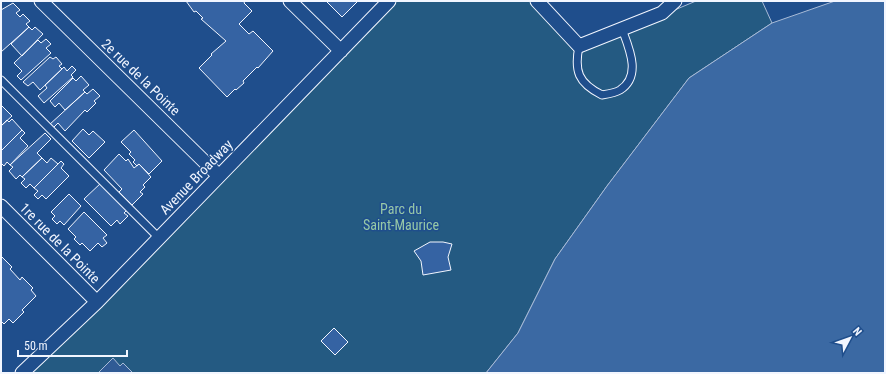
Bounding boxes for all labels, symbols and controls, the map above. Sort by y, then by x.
street label: 2e rue de la Pointe [98,36,184,119]
street label: Avenue Broadway [156,136,236,218]
street label: 1re rue de la Pointe [17,200,104,287]
park label: Parc du Saint-Maurice [363,201,439,233]
north arrow [830,318,870,358]
text: N [850,325,864,339]
scale bar [18,332,127,358]
text: 50 m [24,339,48,353]

